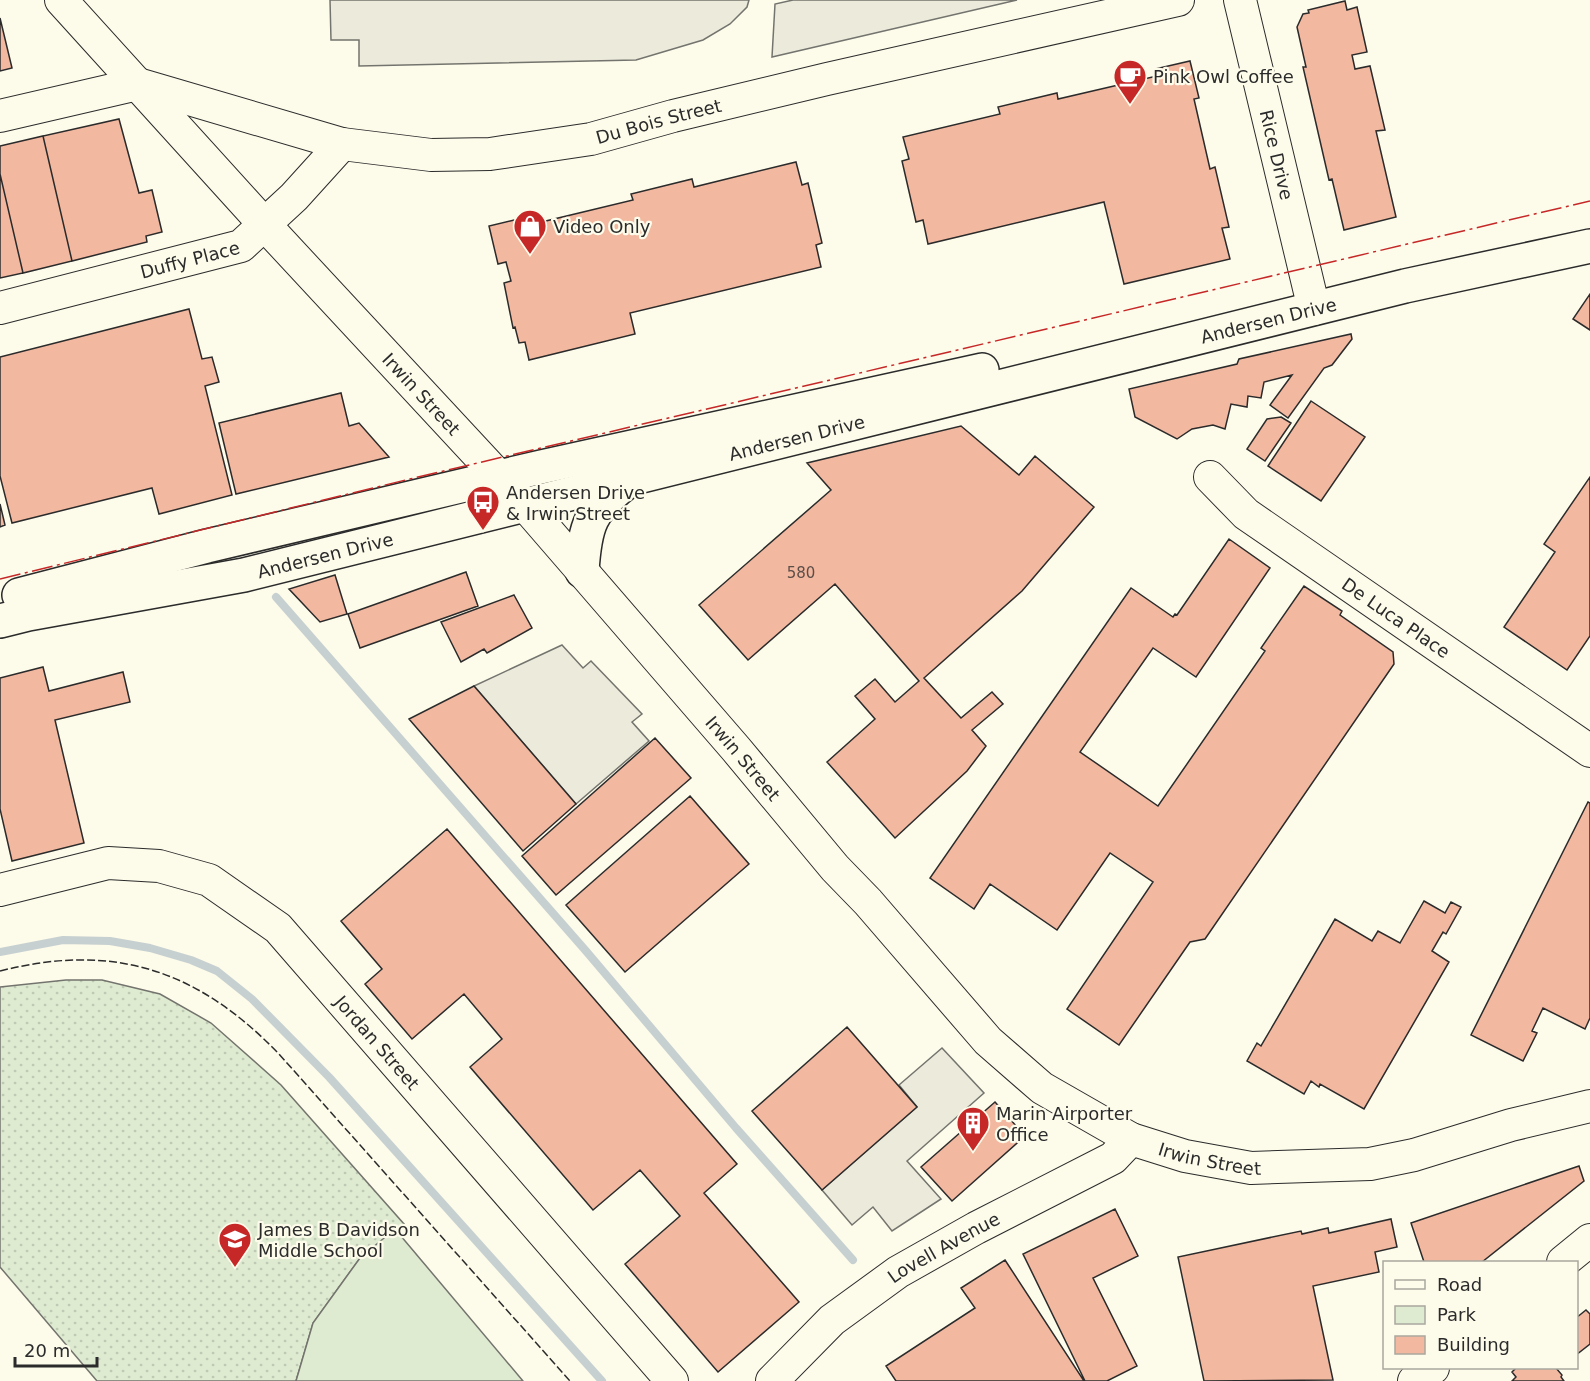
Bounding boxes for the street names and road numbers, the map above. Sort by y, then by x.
street label: Du Bois Street [593,94,723,148]
street label: Rice Drive [1256,107,1298,202]
street label: Duffy Place [138,236,242,282]
street label: Andersen Drive [1198,293,1339,347]
street label: Irwin Street [378,348,465,439]
street label: Andersen Drive [727,410,867,464]
street label: Andersen Drive [255,528,395,582]
street label: De Luca Place [1338,573,1454,662]
street label: Irwin Street [702,711,785,805]
street label: Jordan Street [330,990,424,1094]
street label: Irwin Street [1156,1138,1261,1179]
street label: Lovell Avenue [883,1207,1003,1287]

